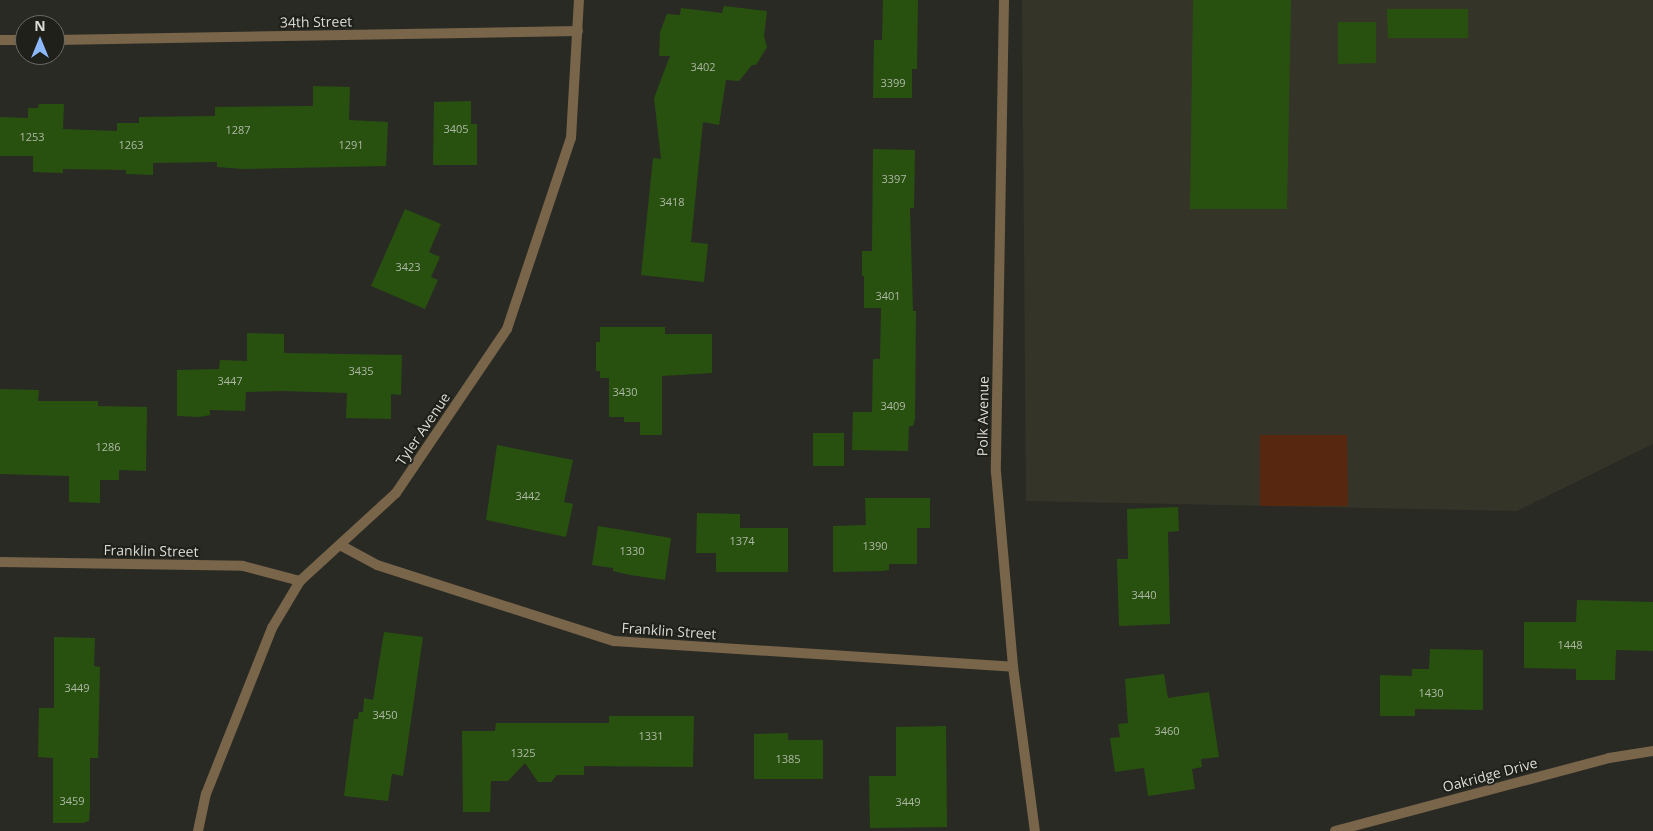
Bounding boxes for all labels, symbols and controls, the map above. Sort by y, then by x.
street label: 34th Street [280,13,352,31]
north arrow [15,15,65,65]
text: N [34,16,46,35]
house number: 3402 [690,60,716,74]
house number: 3399 [880,76,906,90]
house number: 3405 [443,122,469,136]
house number: 1287 [225,123,251,137]
house number: 1253 [19,130,45,144]
house number: 1263 [118,138,144,152]
house number: 1291 [338,138,364,152]
house number: 3397 [881,172,907,186]
house number: 3418 [659,195,685,209]
house number: 3423 [395,260,421,274]
house number: 3401 [875,289,901,303]
house number: 3435 [348,364,374,378]
house number: 3447 [217,374,243,388]
street label: Polk Avenue [974,376,992,456]
house number: 3430 [612,385,638,399]
street label: Tyler Avenue [392,389,454,469]
house number: 3409 [880,399,906,413]
house number: 1286 [95,440,121,454]
house number: 3442 [515,489,541,503]
house number: 1374 [729,534,755,548]
house number: 1390 [862,539,888,553]
street label: Franklin Street [103,542,199,560]
house number: 1330 [619,544,645,558]
house number: 3440 [1131,588,1157,602]
street label: Franklin Street [621,619,717,643]
house number: 1448 [1557,638,1583,652]
house number: 3449 [64,681,90,695]
house number: 1430 [1418,686,1444,700]
house number: 3450 [372,708,398,722]
house number: 3460 [1154,724,1180,738]
house number: 1331 [638,729,664,743]
house number: 1325 [510,746,536,760]
house number: 1385 [775,752,801,766]
street label: Oakridge Drive [1441,754,1539,796]
house number: 3459 [59,794,85,808]
house number: 3449 [895,795,921,809]

